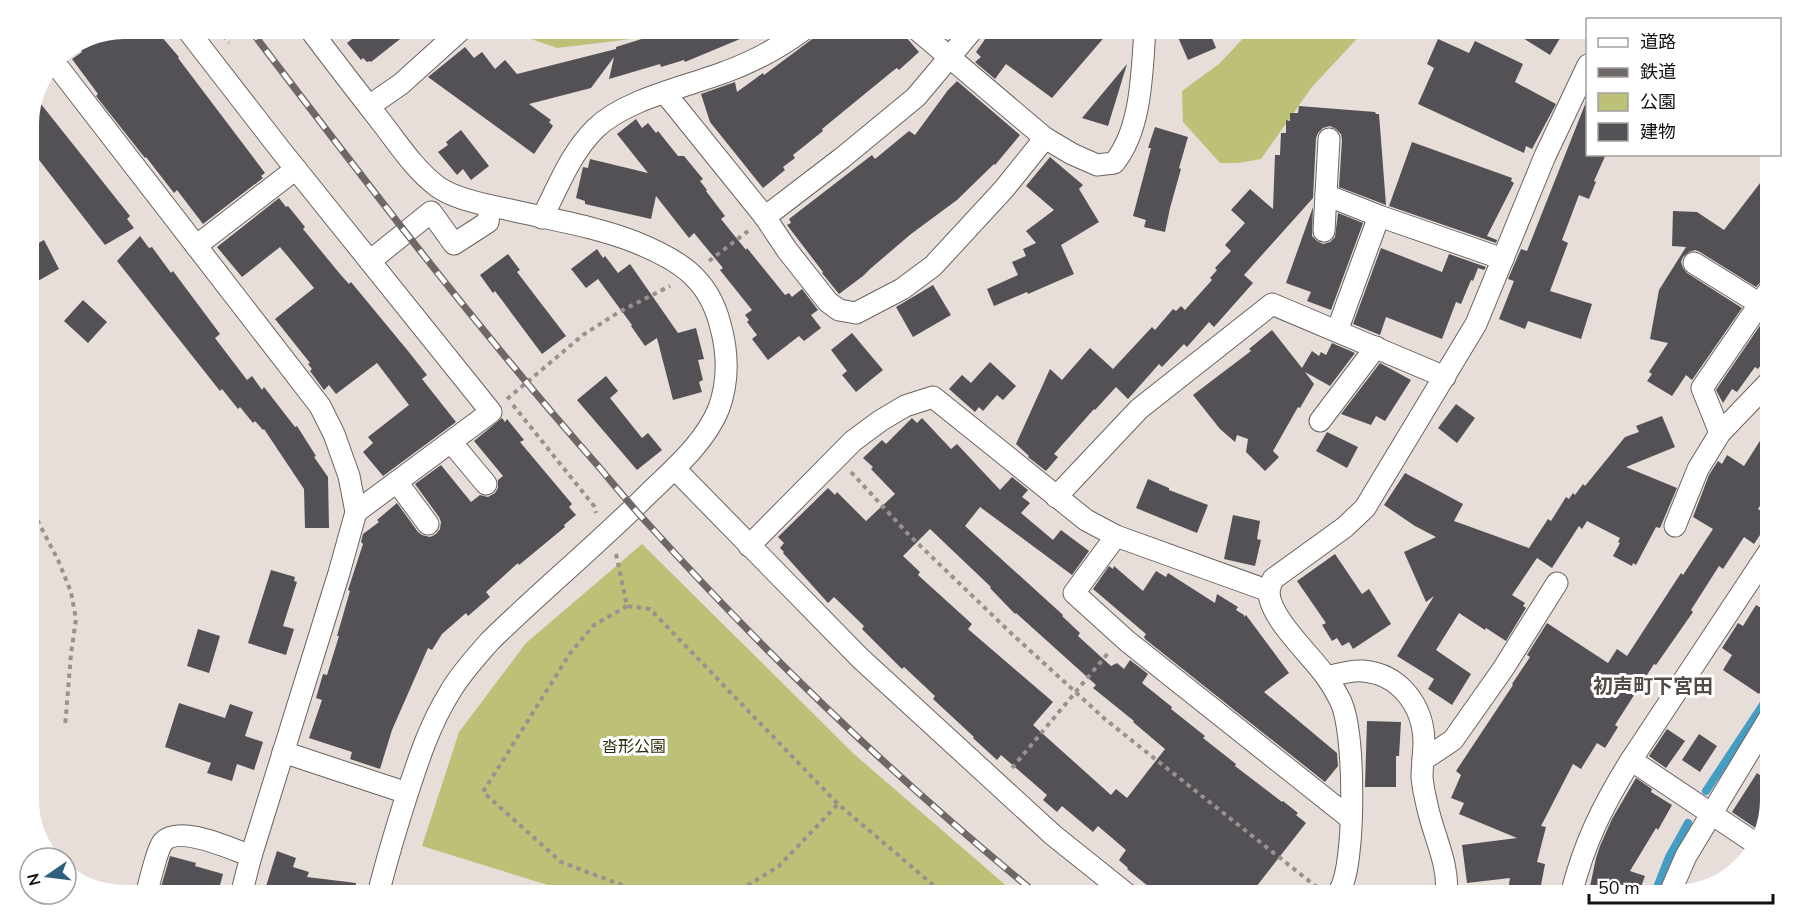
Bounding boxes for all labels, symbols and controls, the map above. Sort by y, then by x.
legend [1586,18,1781,156]
text: 道路 [1640,30,1676,54]
text: 鉄道 [1640,60,1676,84]
text: 公園 [1640,90,1676,114]
text: 建物 [1640,120,1676,144]
district label: 初声町下宮田 [1593,673,1713,700]
park label: 沓形公園 [602,736,666,758]
north arrow [18,846,78,906]
scale bar [1589,867,1774,905]
text: N [22,871,47,888]
text: 50 m [1598,876,1640,900]

